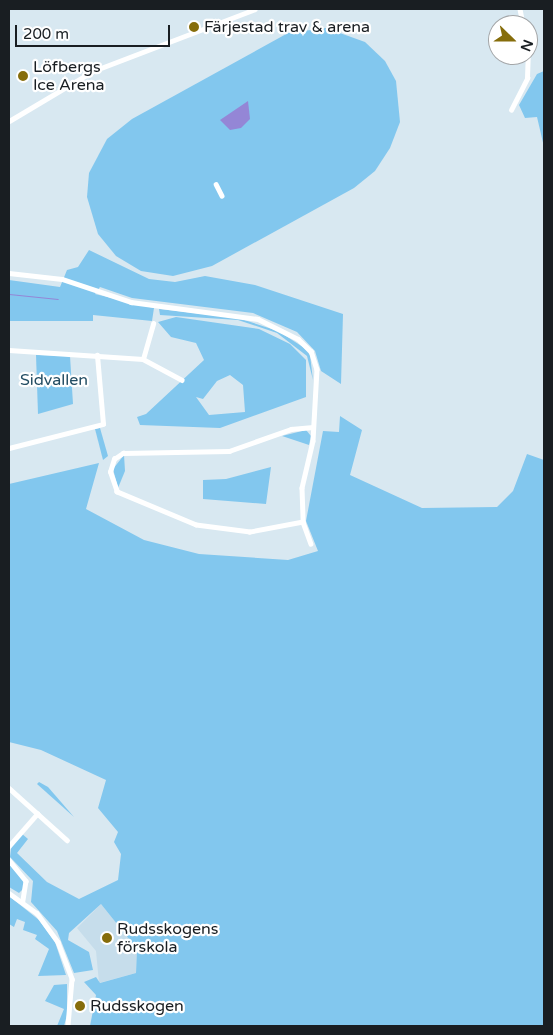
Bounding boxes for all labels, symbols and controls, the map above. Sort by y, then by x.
scale bar [18,15,172,47]
north arrow [488,15,538,65]
place label: Färjestad trav & arena [204,17,370,37]
marker: Färjestad trav & arena [188,21,200,33]
text: 200 m [23,25,69,43]
text: N [516,37,536,54]
place label: Löfbergs Ice Arena [33,57,105,95]
marker: Löfbergs Ice Arena [17,70,29,82]
park label: Sidvallen [20,370,88,390]
place label: Rudsskogens förskola [117,919,218,957]
marker: Rudsskogens förskola [101,932,113,944]
place label: Rudsskogen [90,996,184,1016]
marker: Rudsskogen [74,1000,86,1012]

